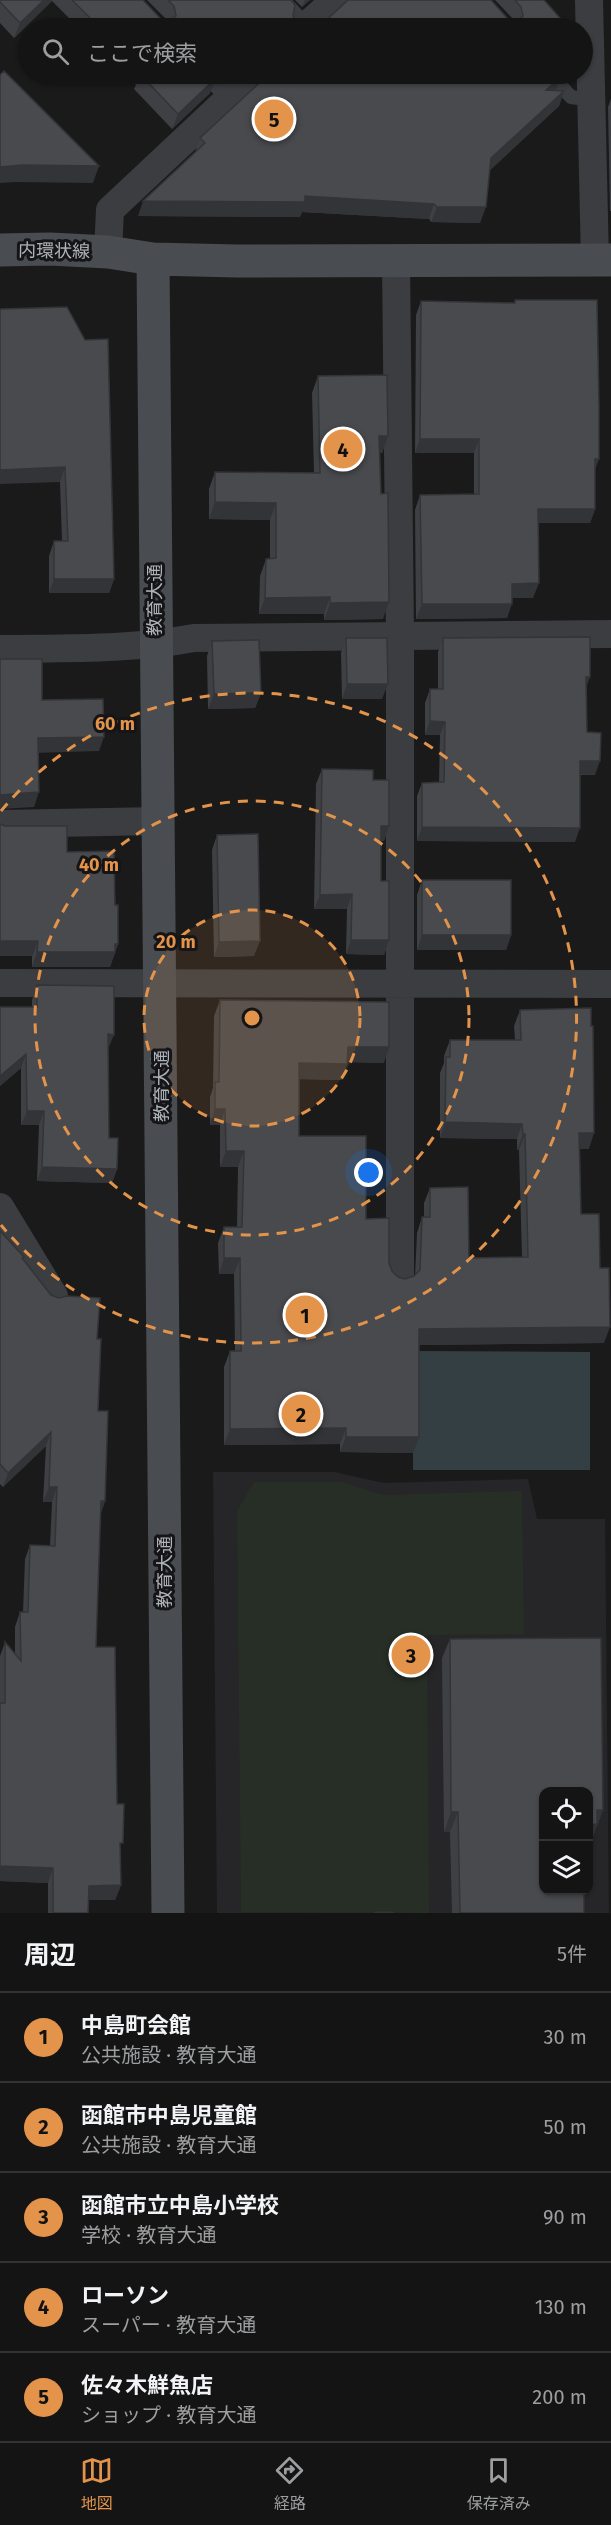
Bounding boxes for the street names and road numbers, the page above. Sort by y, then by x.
street label: 内環状線 [18,239,90,263]
street label: 教育大通 [144,564,166,636]
street label: 教育大通 [151,1050,173,1122]
street label: 教育大通 [154,1536,176,1608]

